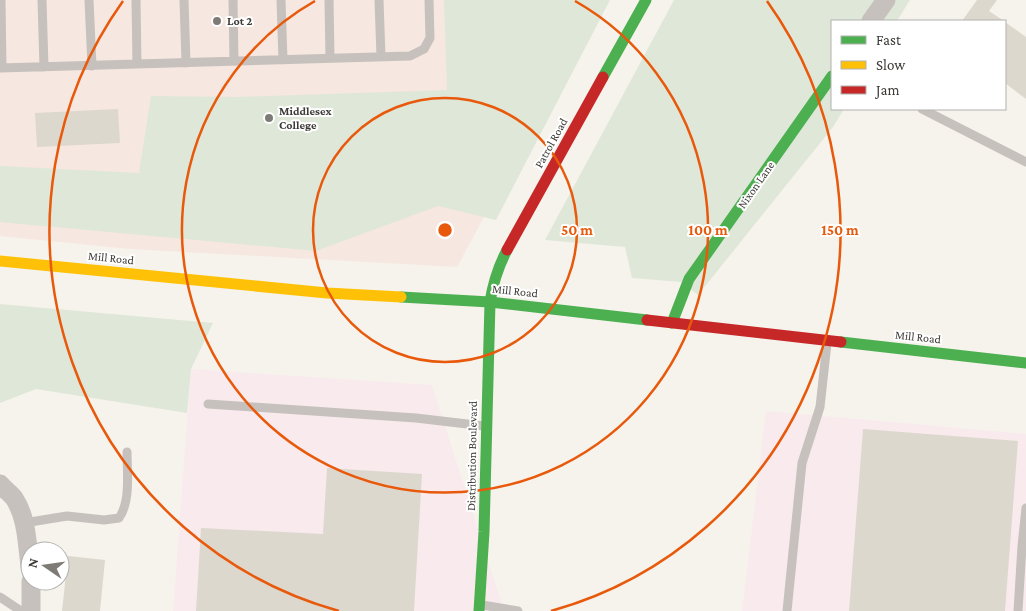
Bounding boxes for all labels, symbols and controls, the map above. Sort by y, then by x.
place label: Lot 2 [227,14,252,28]
marker: Lot 2 [211,15,223,27]
legend [831,20,1006,110]
text: Fast [876,32,902,48]
text: Slow [876,57,906,73]
text: Jam [874,82,899,99]
place label: Middlesex College [279,104,332,132]
marker: Middlesex College [263,112,275,124]
street label: Patrol Road [532,115,571,170]
street label: Nixon Lane [735,159,777,211]
centre of rings [436,221,454,239]
text: 50 m [561,222,593,238]
text: 100 m [688,222,728,238]
text: 150 m [821,222,859,238]
street label: Mill Road [87,249,135,267]
street label: Mill Road [491,282,539,300]
street label: Mill Road [894,328,942,346]
street label: Distribution Boulevard [464,400,480,511]
north arrow [20,541,70,591]
text: N [23,556,41,570]

